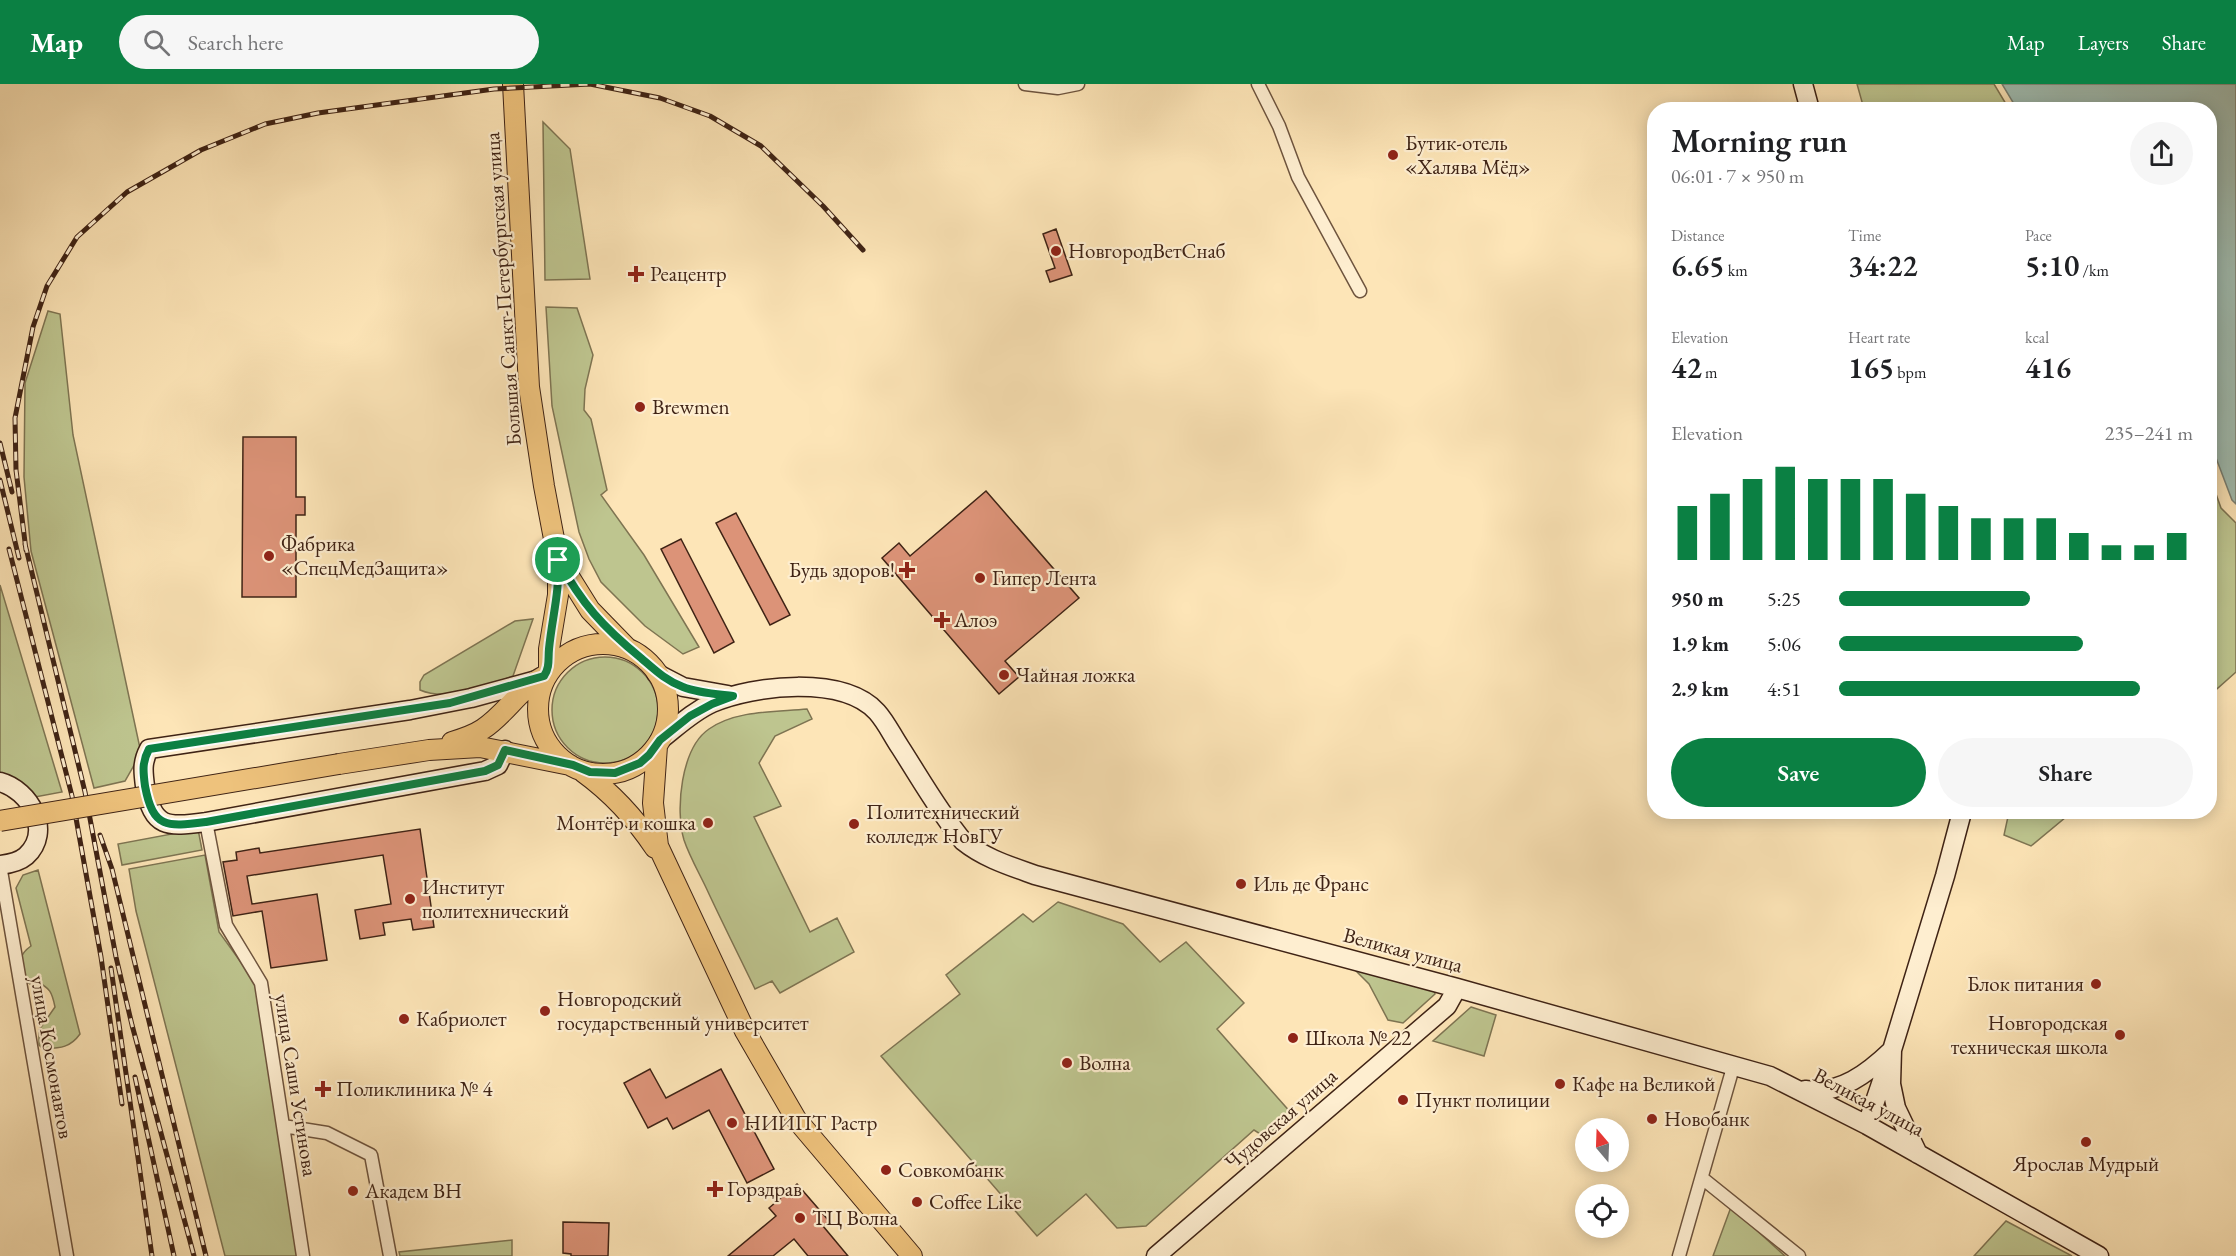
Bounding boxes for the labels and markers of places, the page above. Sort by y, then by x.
place label: Бутик-отель «Халява Мёд» [1405,129,1530,180]
marker: Бутик-отель «Халява Мёд» [1386,148,1400,162]
place label: НовгородВетСнаб [1068,237,1226,264]
marker: НовгородВетСнаб [1049,244,1063,258]
place label: Реацентр [650,260,727,287]
marker: Реацентр [627,265,645,283]
place label: Brewmen [652,393,730,420]
marker: Brewmen [633,400,647,414]
place label: Фабрика «СпецМедЗащита» [281,530,448,581]
pin [532,534,583,585]
marker: Фабрика «СпецМедЗащита» [262,549,276,563]
place label: Будь здоров! [789,556,895,583]
marker: Будь здоров! [900,563,914,577]
place label: Гипер Лента [992,564,1097,591]
marker: Гипер Лента [973,571,987,585]
place label: Алоэ [953,606,997,633]
marker: Алоэ [935,613,949,627]
place label: Чайная ложка [1016,661,1136,688]
marker: Чайная ложка [997,668,1011,682]
place label: Политехнический колледж НовГУ [866,798,1020,849]
place label: Монтёр и кошка [556,809,697,836]
marker: Монтёр и кошка [701,816,715,830]
marker: Политехнический колледж НовГУ [847,817,861,831]
place label: Иль де Франс [1253,870,1369,897]
place label: Институт политехнический [422,873,569,924]
marker: Иль де Франс [1234,877,1248,891]
marker: Институт политехнический [403,892,417,906]
place label: Блок питания [1967,970,2084,997]
marker: Блок питания [2089,977,2103,991]
place label: Новгородский государственный университет [557,985,809,1036]
marker: Новгородский государственный университет [538,1004,552,1018]
place label: Кабриолет [416,1005,507,1032]
place label: Новгородская техническая школа [1951,1009,2109,1060]
marker: Кабриолет [397,1012,411,1026]
place label: Школа № 22 [1305,1024,1411,1051]
marker: Новгородская техническая школа [2113,1028,2127,1042]
marker: Школа № 22 [1286,1031,1300,1045]
place label: Волна [1079,1049,1131,1076]
marker: Волна [1060,1056,1074,1070]
place label: Кафе на Великой [1572,1070,1715,1097]
place label: Поликлиника № 4 [336,1075,493,1102]
marker: Кафе на Великой [1553,1077,1567,1091]
marker: Поликлиника № 4 [314,1080,332,1098]
place label: Пункт полиции [1415,1086,1550,1113]
marker: Пункт полиции [1396,1093,1410,1107]
place label: Новобанк [1664,1105,1750,1132]
place label: НИИПТ Растр [744,1109,877,1136]
marker: Новобанк [1645,1112,1659,1126]
marker: НИИПТ Растр [725,1116,739,1130]
marker: Ярослав Мудрый [2079,1135,2093,1149]
place label: Ярослав Мудрый [2012,1150,2159,1177]
place label: Совкомбанк [898,1156,1004,1183]
marker: Совкомбанк [879,1163,893,1177]
place label: Горздрав [727,1175,802,1202]
place label: Академ ВН [364,1177,462,1204]
marker: Горздрав [708,1182,722,1196]
marker: Академ ВН [346,1184,360,1198]
place label: Coffee Like [929,1188,1022,1215]
marker: Coffee Like [910,1195,924,1209]
place label: ТЦ Волна [812,1204,899,1231]
marker: ТЦ Волна [793,1211,807,1225]

